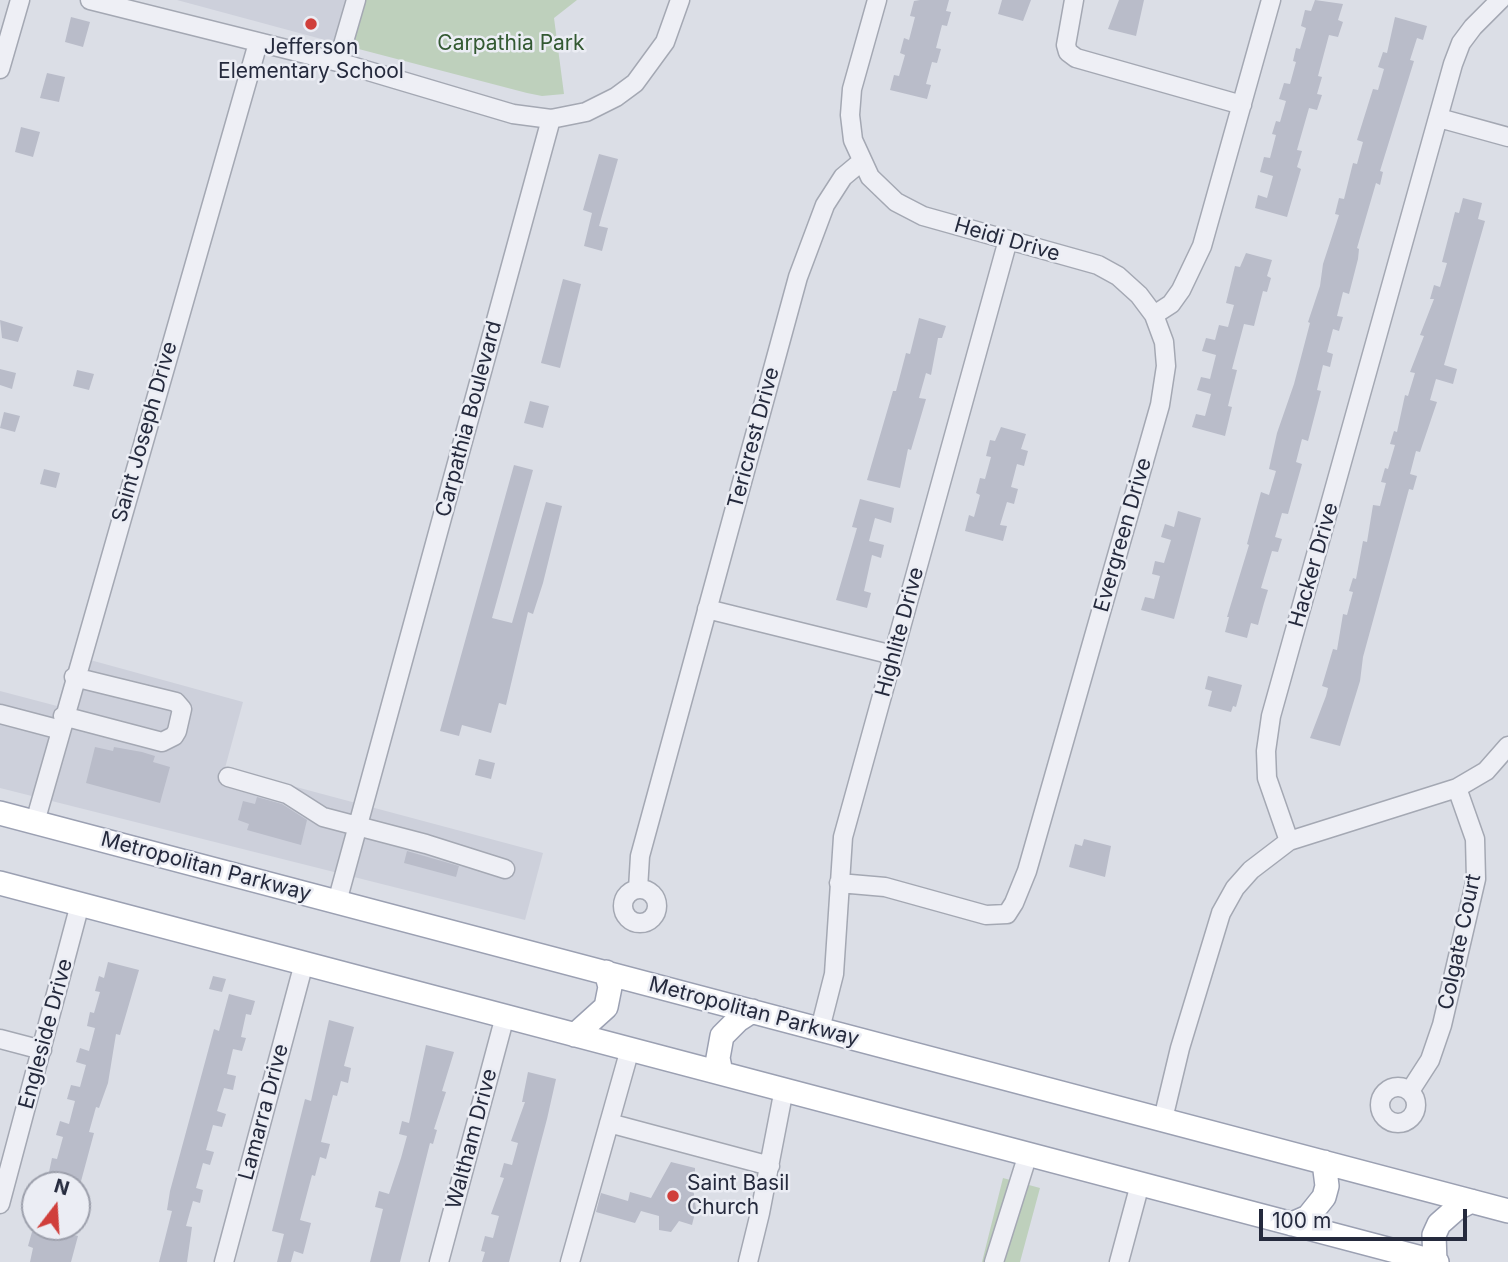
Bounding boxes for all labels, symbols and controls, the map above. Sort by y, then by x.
marker: Jefferson Elementary School [303,16,319,32]
park label: Carpathia Park [437,31,585,57]
place label: Jefferson Elementary School [218,35,404,85]
street label: Heidi Drive [951,213,1063,267]
street label: Carpathia Boulevard [431,318,507,520]
street label: Saint Joseph Drive [107,339,183,525]
street label: Tericrest Drive [723,365,785,511]
street label: Evergreen Drive [1089,455,1157,615]
street label: Hacker Drive [1284,500,1344,630]
street label: Highlite Drive [871,564,929,700]
street label: Metropolitan Parkway [98,827,314,907]
street label: Colgate Court [1433,872,1487,1012]
street label: Engleside Drive [14,956,78,1112]
street label: Metropolitan Parkway [646,972,862,1052]
street label: Lamarra Drive [234,1041,294,1183]
street label: Waltham Drive [441,1066,503,1212]
north arrow [21,1171,91,1241]
place label: Saint Basil Church [687,1171,789,1221]
text: N [51,1174,72,1200]
marker: Saint Basil Church [665,1188,681,1204]
scale bar [1263,1196,1471,1240]
text: 100 m [1272,1208,1331,1233]

